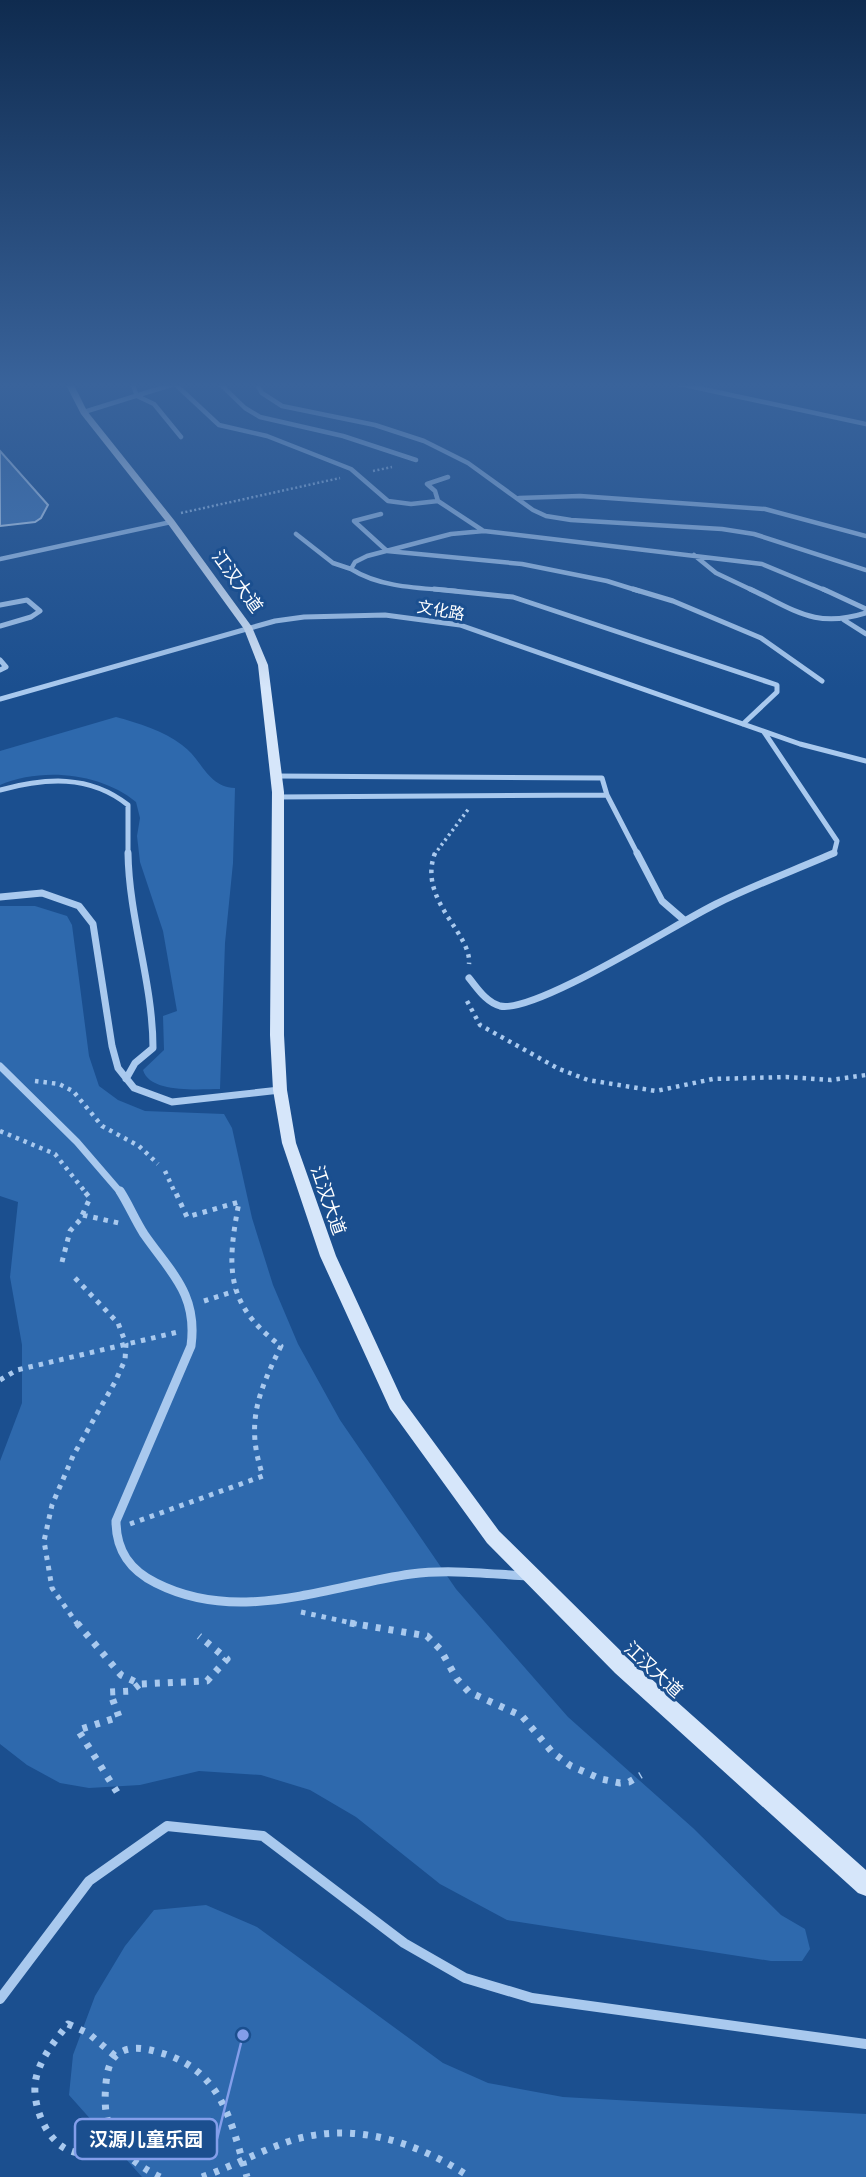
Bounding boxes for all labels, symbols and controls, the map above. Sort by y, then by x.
street label: 江汉大道 [209,546,267,616]
street label: 文化路 [416,597,466,623]
street label: 江汉大道 [308,1163,350,1237]
street label: 江汉大道 [621,1637,687,1701]
callout: 汉源儿童乐园 [75,2119,217,2159]
text: 汉源儿童乐园 [89,2128,203,2150]

